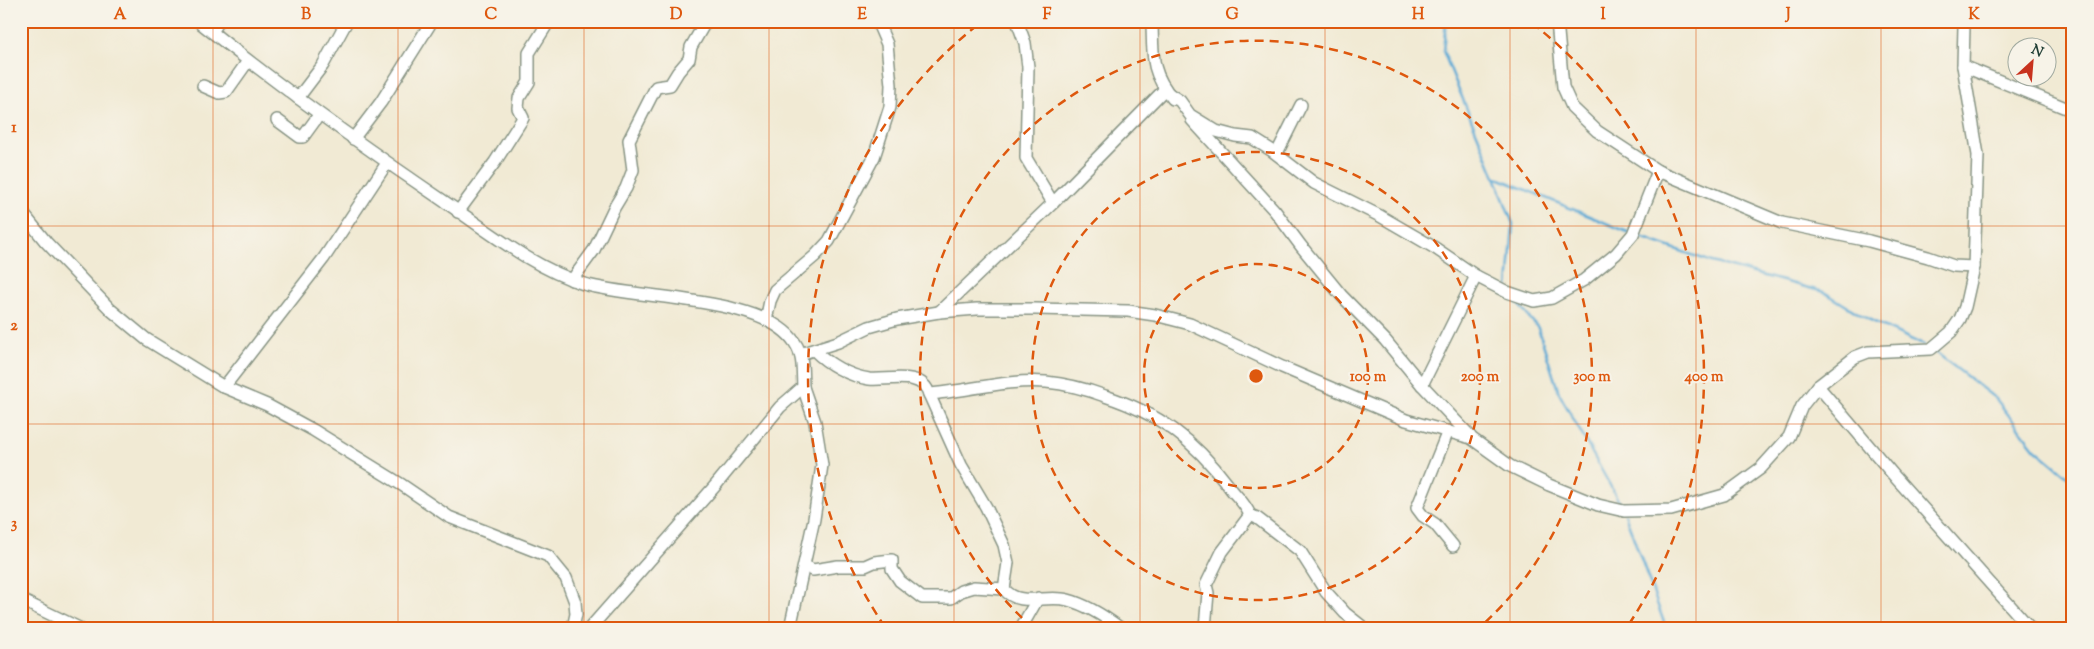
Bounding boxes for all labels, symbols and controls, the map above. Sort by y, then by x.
text: A [114,4,127,27]
text: B [301,4,311,27]
text: C [485,4,498,27]
text: D [670,4,683,27]
text: E [857,4,867,27]
text: F [1043,4,1052,27]
text: G [1225,4,1239,27]
text: H [1412,4,1425,27]
text: I [1600,4,1606,27]
text: J [1784,4,1791,27]
text: K [1968,4,1980,27]
north arrow [2006,38,2056,88]
text: N [2027,41,2046,64]
text: 1 [11,117,17,140]
text: 2 [10,315,18,338]
centre of rings [1247,367,1265,385]
text: 100 m [1350,367,1387,388]
text: 200 m [1461,367,1500,388]
text: 300 m [1573,367,1611,388]
text: 400 m [1684,367,1724,388]
text: 3 [11,513,18,536]

